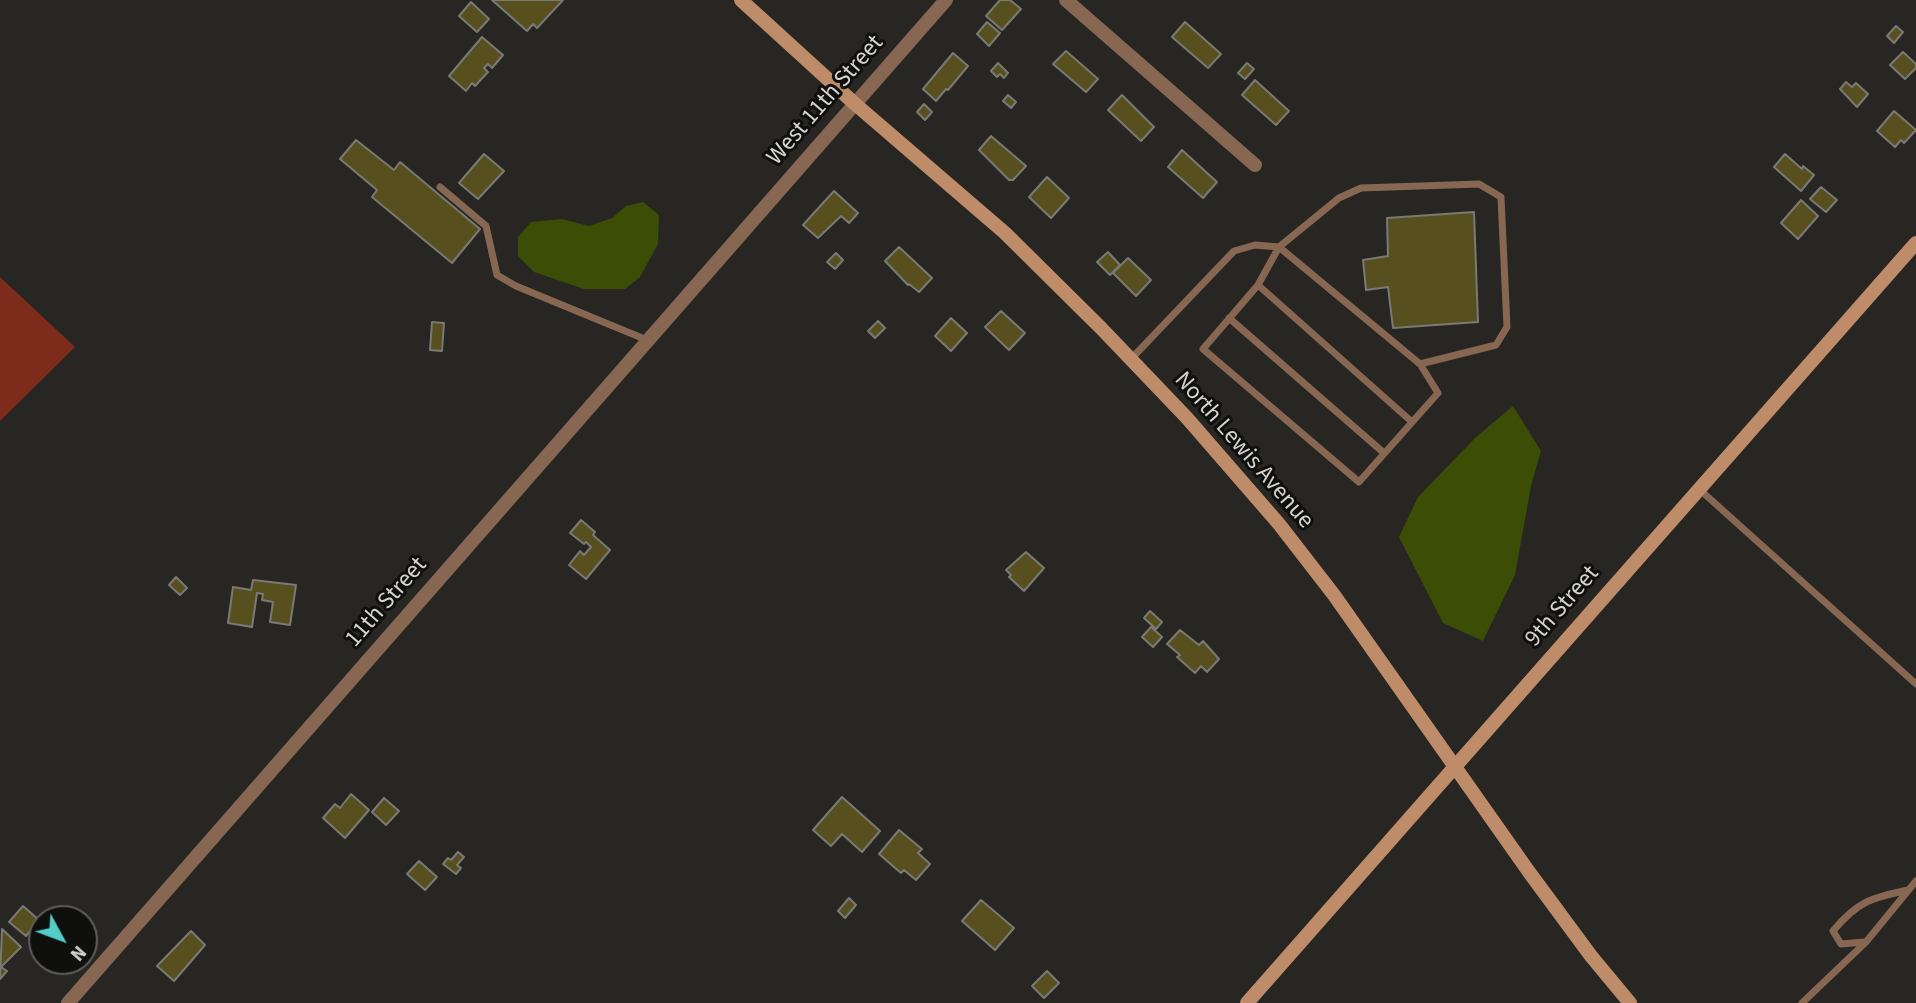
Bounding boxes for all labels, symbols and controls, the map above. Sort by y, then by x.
street label: West 11th Street [762,30,890,172]
street label: North Lewis Avenue [1167,367,1319,535]
street label: 11th Street [340,552,434,654]
street label: 9th Street [1520,561,1606,653]
north arrow [28,905,98,975]
text: N [63,939,92,966]

